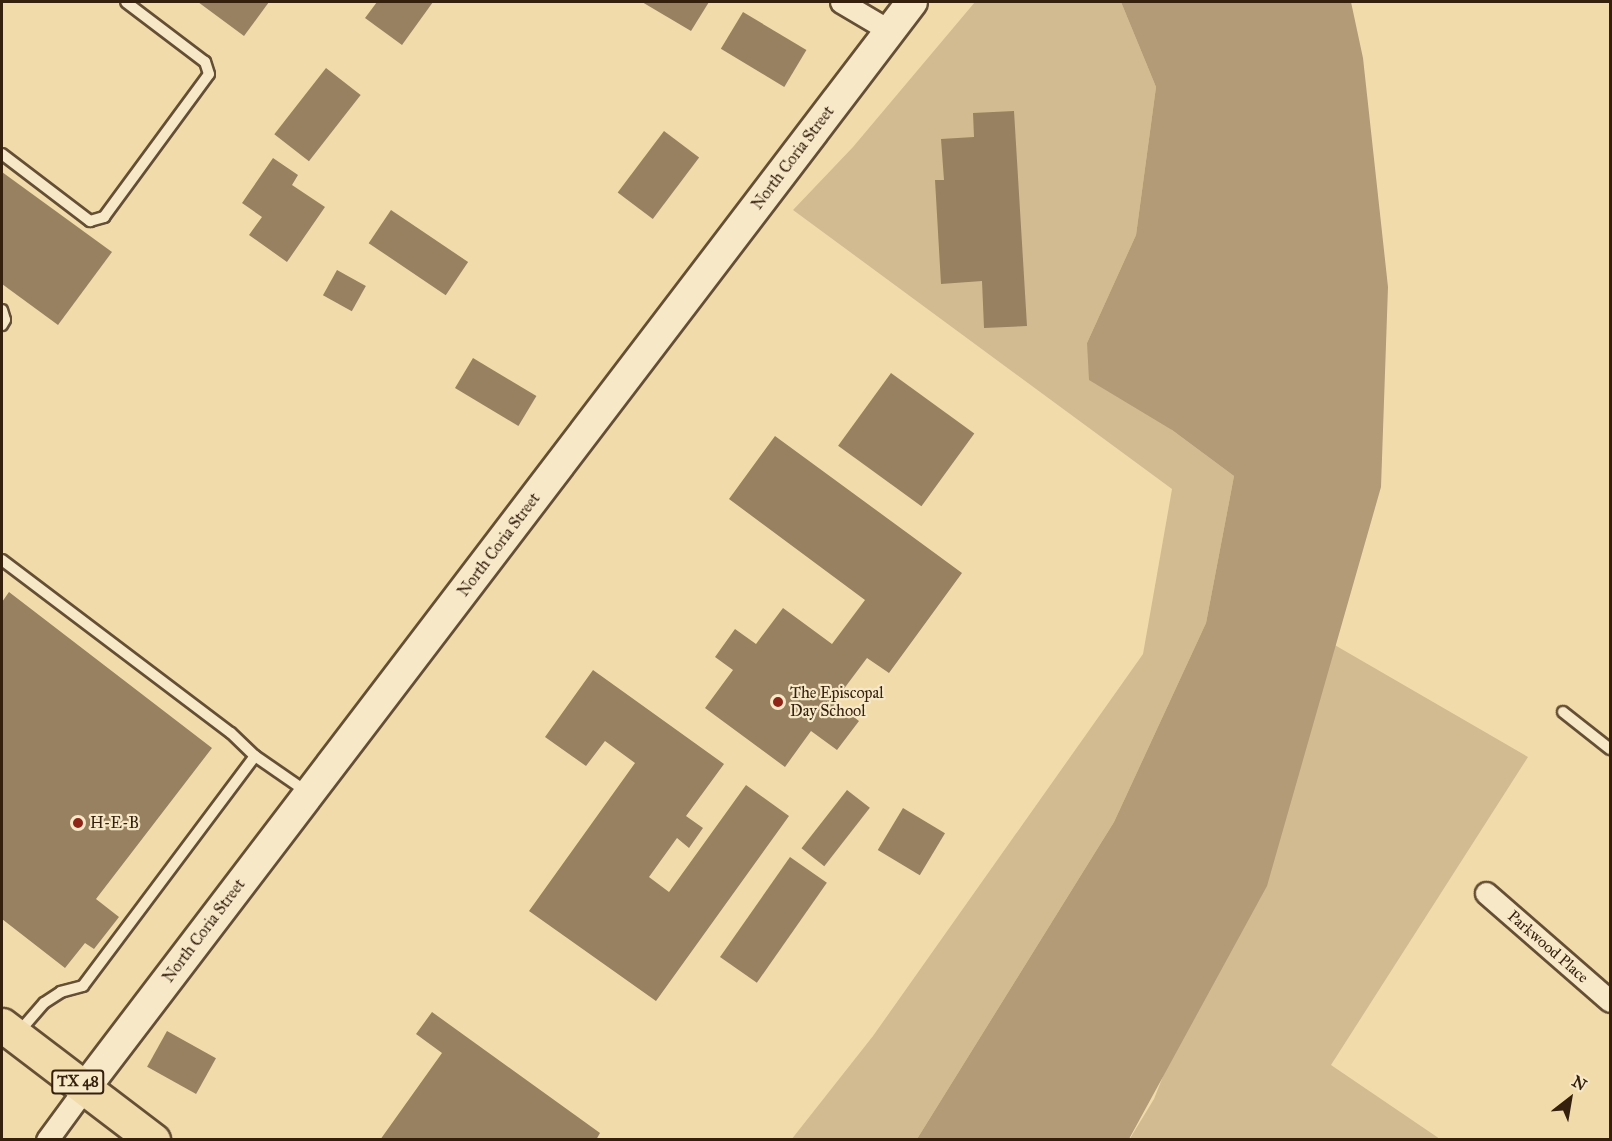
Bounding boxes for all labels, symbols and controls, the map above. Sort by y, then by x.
street label: North Coria Street [748,102,838,214]
street label: North Coria Street [454,489,544,601]
place label: The Episcopal Day School [790,683,884,721]
marker: The Episcopal Day School [771,695,785,709]
place label: H-E-B [90,813,139,833]
marker: H-E-B [71,816,85,830]
street label: North Coria Street [159,875,249,987]
street label: Parkwood Place [1504,907,1592,987]
north arrow [1540,1069,1600,1129]
road number: TX 48 [51,1070,105,1094]
text: N [1569,1071,1590,1095]

